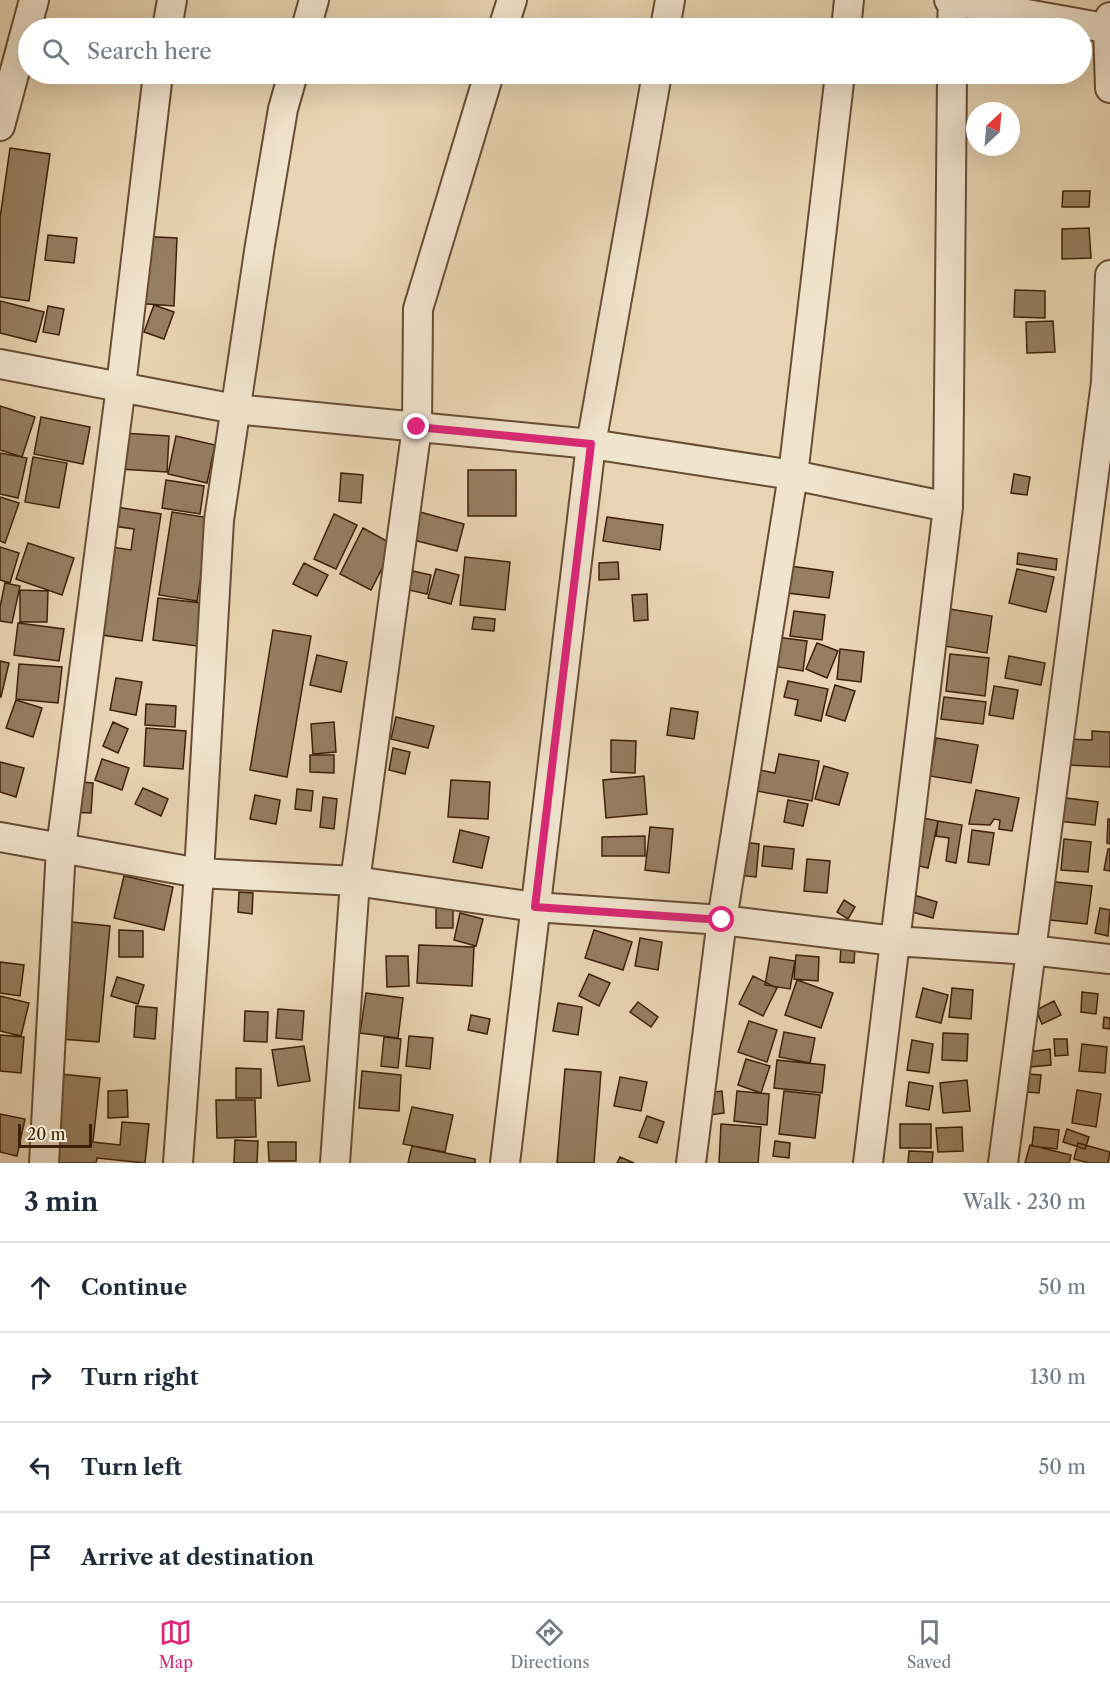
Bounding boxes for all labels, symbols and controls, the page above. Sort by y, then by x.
search box [18,18,1092,84]
icon: search [39,35,72,68]
text: Search here [87,38,212,65]
north arrow [966,102,1020,156]
route end [403,413,429,439]
route start [708,906,734,932]
scale bar [18,1121,92,1148]
text: 20 m [27,1124,66,1144]
text: 3 min [24,1186,98,1218]
text: Walk · 230 m [963,1190,1086,1214]
icon: ahead [24,1271,57,1304]
text: Continue [81,1274,187,1301]
text: 50 m [1039,1275,1086,1299]
icon: right [24,1361,57,1394]
text: Turn right [81,1364,199,1391]
text: 130 m [1030,1365,1086,1389]
icon: left [24,1451,57,1484]
text: Turn left [81,1454,182,1481]
text: 50 m [1039,1455,1086,1479]
icon: arrive [24,1541,57,1574]
text: Arrive at destination [81,1544,314,1571]
tab: Map [159,1616,193,1672]
tab: Directions [510,1616,589,1672]
tab: Saved [907,1616,951,1672]

